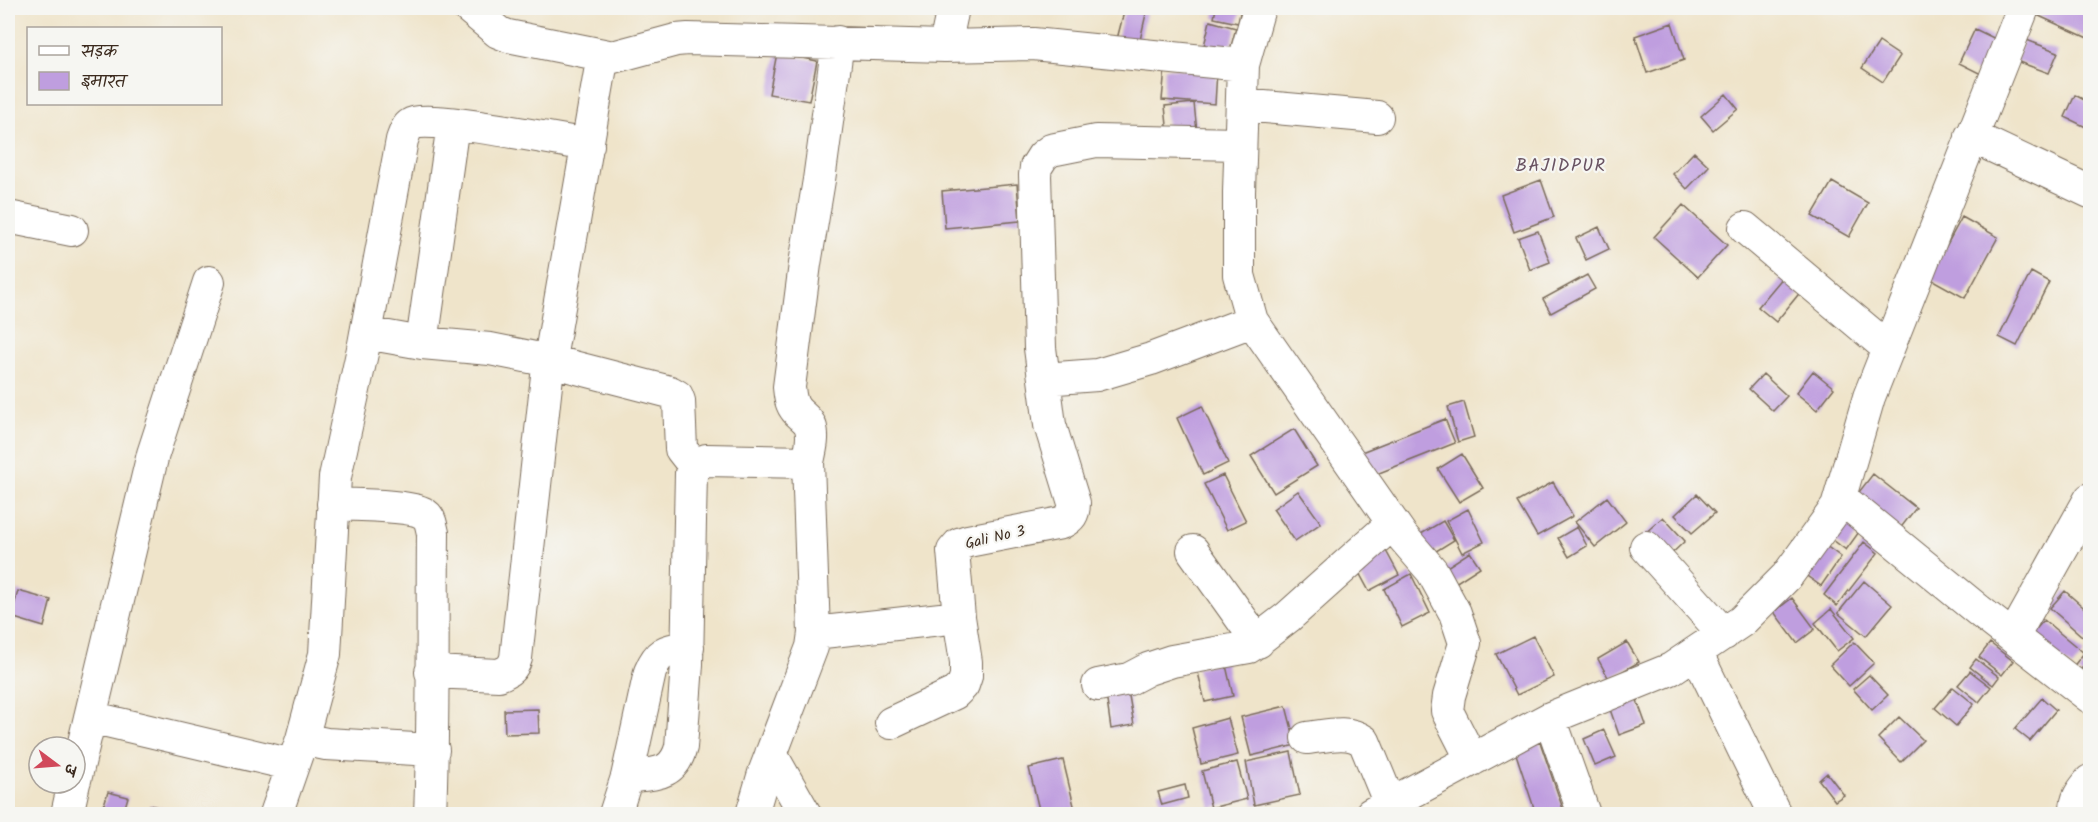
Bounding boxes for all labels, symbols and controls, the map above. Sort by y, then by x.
legend [27,27,222,105]
text: सड़क [81,38,119,67]
text: इमारत [81,68,129,97]
district label: BAJIDPUR [1515,152,1607,181]
street label: Gali No 3 [963,519,1028,557]
north arrow [27,735,87,795]
text: उ [56,760,83,780]

